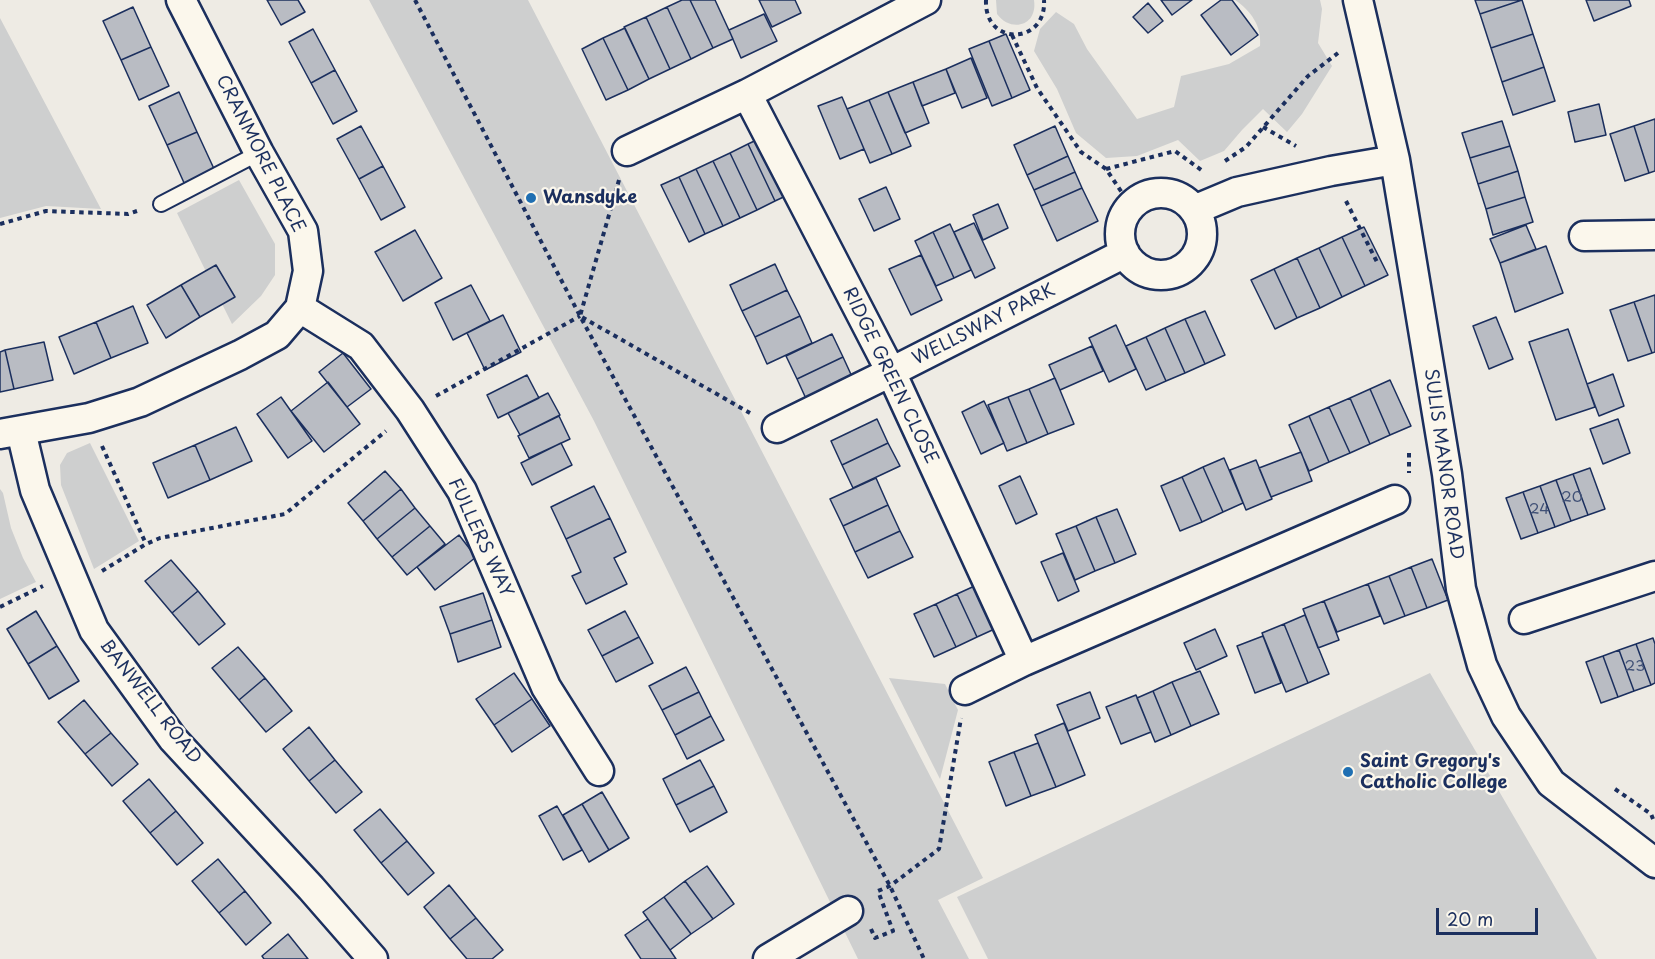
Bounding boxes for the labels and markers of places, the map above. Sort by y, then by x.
place label: Wansdyke [543,187,637,209]
marker: Wansdyke [524,191,538,205]
place label: Saint Gregory's Catholic College [1360,751,1507,794]
marker: Saint Gregory's Catholic College [1341,765,1355,779]

